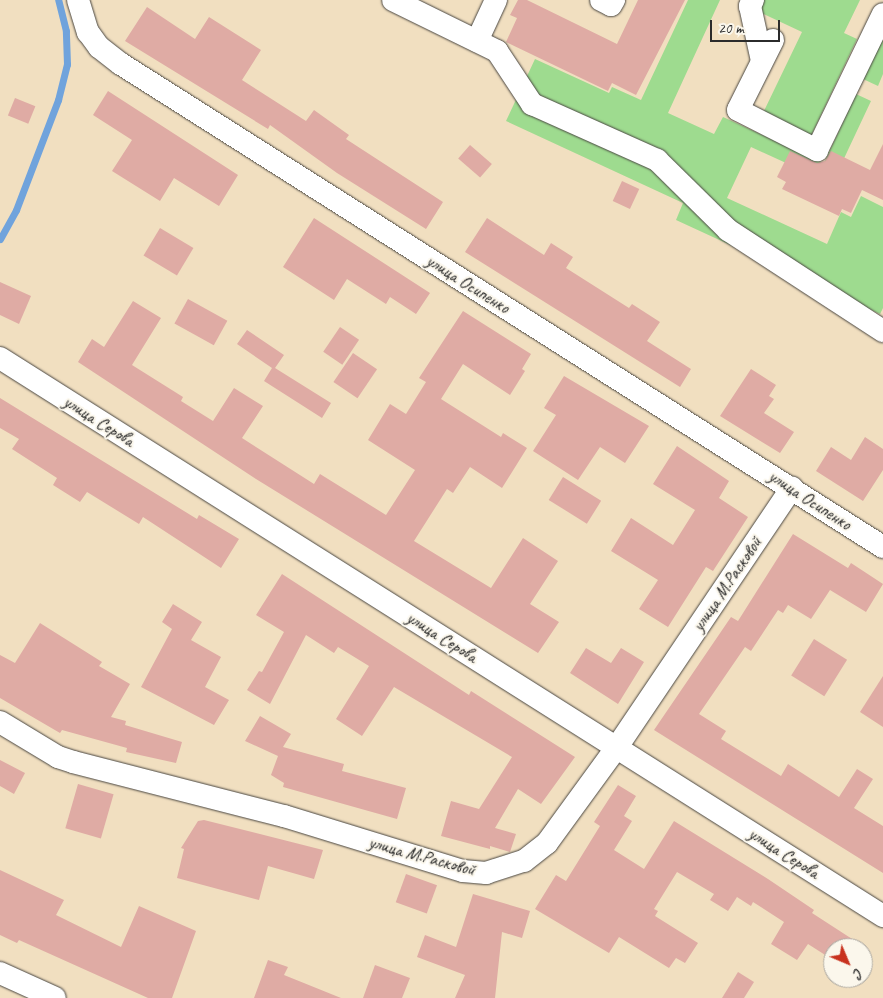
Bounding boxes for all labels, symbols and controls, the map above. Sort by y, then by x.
scale bar [713,10,783,42]
text: 20 m [718,19,744,38]
street label: улица Осипенко [422,250,514,318]
street label: улица Серова [60,391,138,451]
street label: улица Осипенко [764,465,856,535]
street label: улица М.Расковой [687,533,767,635]
street label: улица Серова [403,607,481,667]
street label: улица Серова [745,823,823,883]
street label: улица М.Расковой [366,831,478,881]
north arrow [823,938,873,988]
text: С [850,965,867,982]

